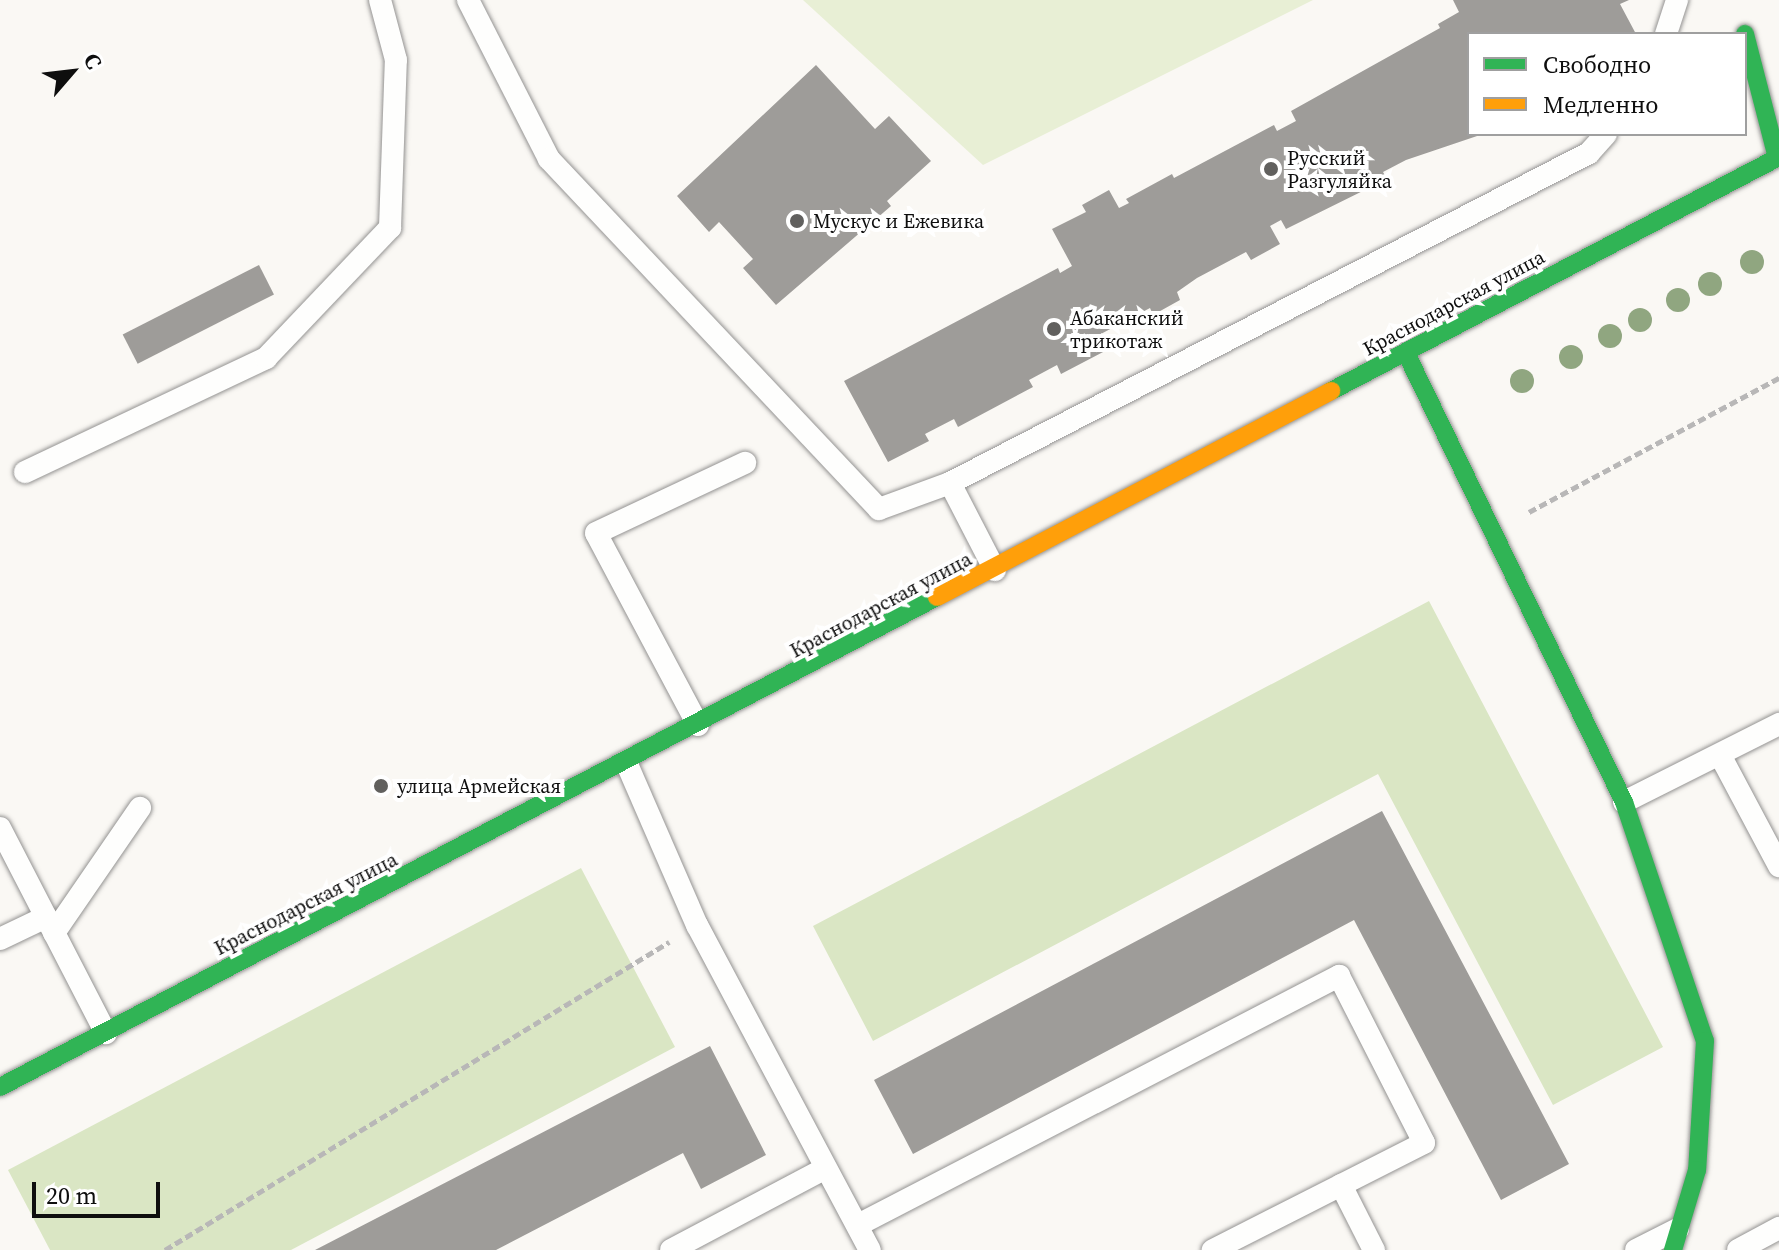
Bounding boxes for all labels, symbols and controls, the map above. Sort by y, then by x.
north arrow [32,32,112,112]
legend [1467,32,1747,136]
text: С [77,48,110,74]
text: Свободно [1543,48,1651,81]
text: Медленно [1543,88,1658,121]
place label: Русский Разгуляйка [1287,146,1392,193]
marker: Русский Разгуляйка [1262,160,1280,178]
place label: Мускус и Ежевика [813,209,984,233]
marker: Мускус и Ежевика [788,212,806,230]
street label: Краснодарская улица [1359,245,1549,361]
place label: Абаканский трикотаж [1070,306,1184,353]
marker: Абаканский трикотаж [1045,320,1063,338]
street label: Краснодарская улица [786,547,976,663]
place label: улица Армейская [397,774,561,798]
marker: улица Армейская [372,777,390,795]
street label: Краснодарская улица [210,847,402,961]
scale bar [36,1166,164,1216]
text: 20 m [46,1179,97,1212]

